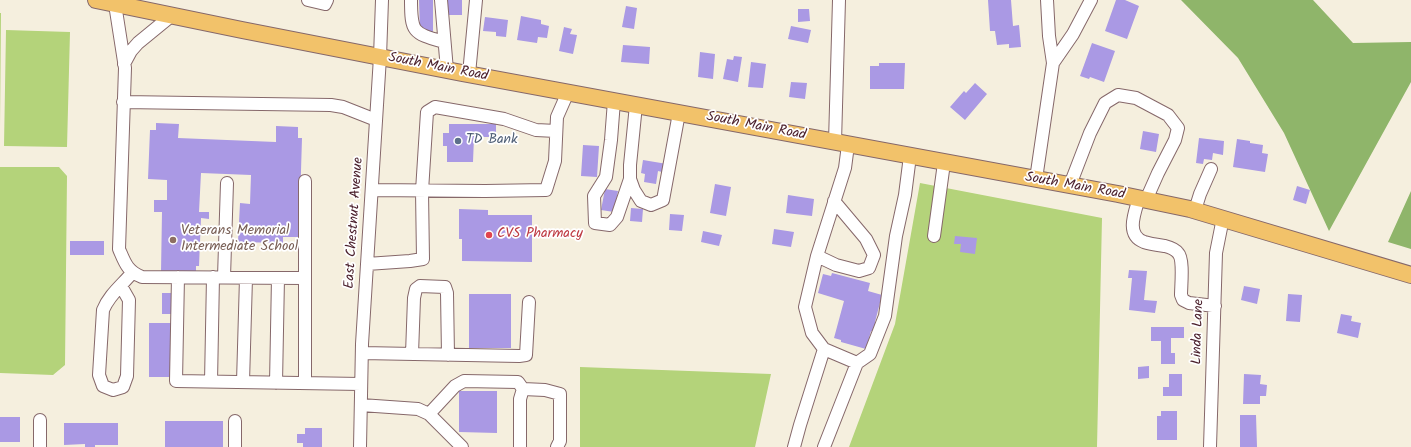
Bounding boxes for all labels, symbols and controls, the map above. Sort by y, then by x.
street label: South Main Road [387,50,489,86]
street label: South Main Road [705,109,807,145]
place label: TD Bank [466,133,518,149]
marker: TD Bank [453,136,463,146]
street label: East Chestnut Avenue [342,157,368,289]
street label: South Main Road [1024,170,1126,204]
place label: Veterans Memorial Intermediate School [181,224,298,256]
place label: CVS Pharmacy [497,227,583,243]
marker: CVS Pharmacy [484,230,494,240]
marker: Veterans Memorial Intermediate School [168,235,178,245]
street label: Linda Lane [1189,299,1209,365]

